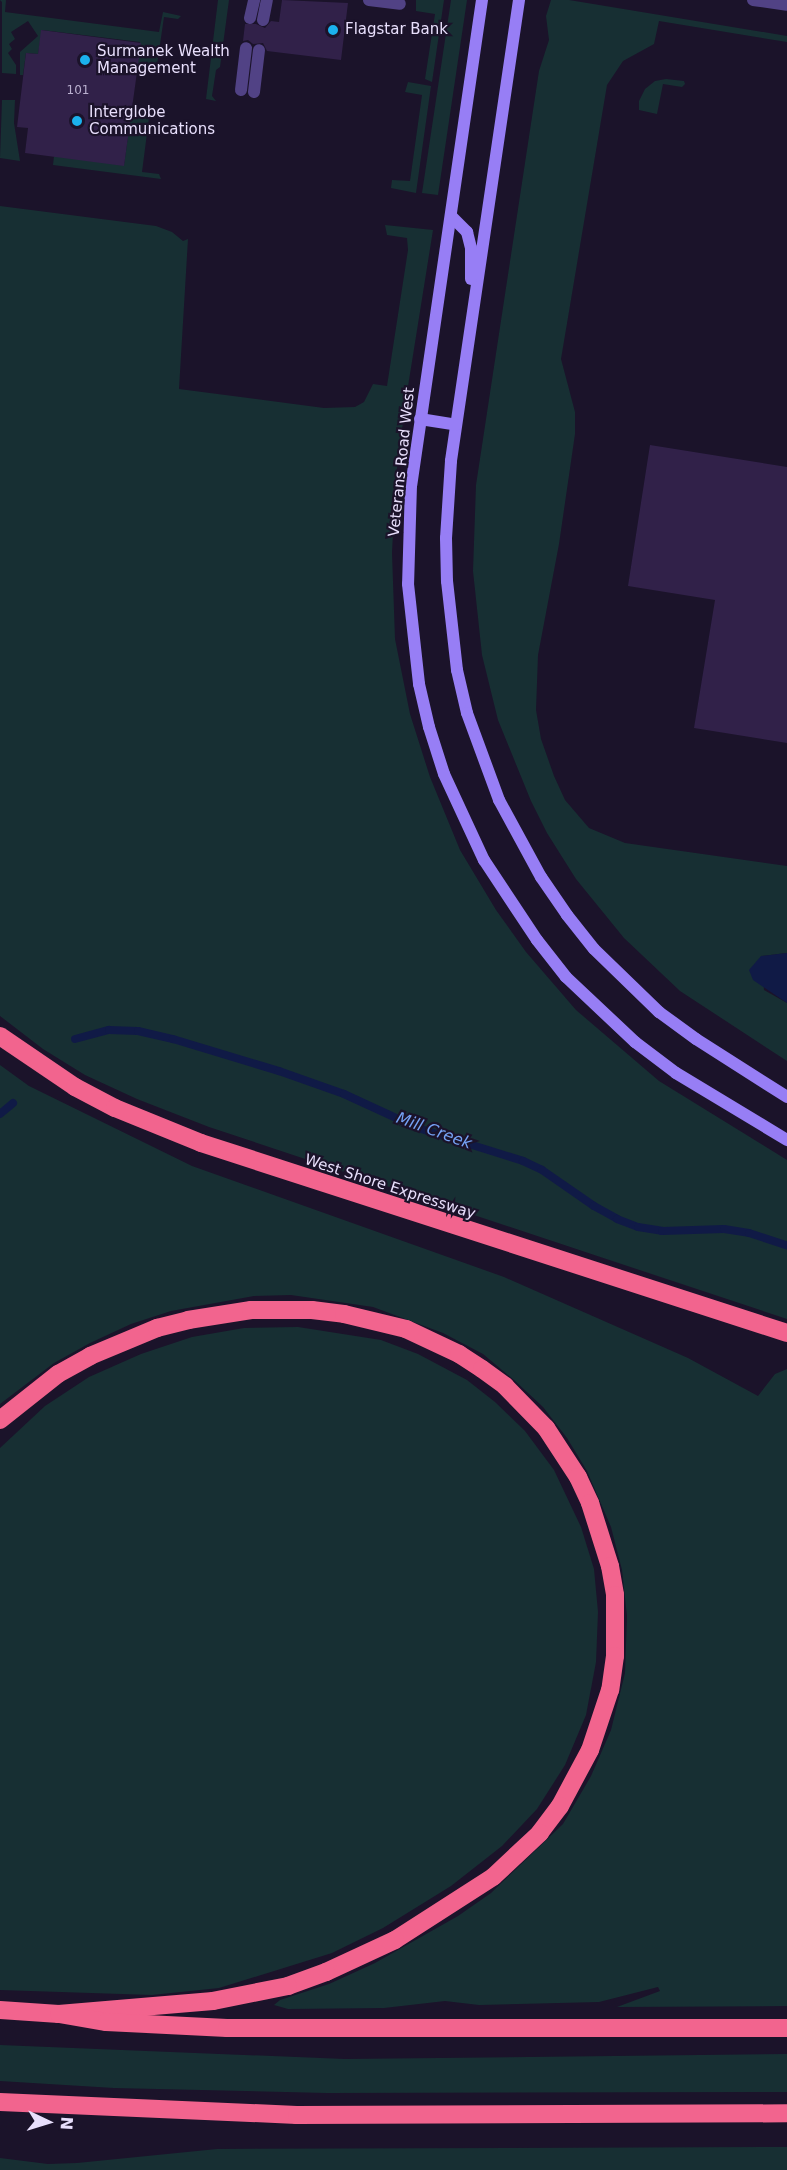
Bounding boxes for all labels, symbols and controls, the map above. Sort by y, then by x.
place label: Flagstar Bank [345,21,448,39]
marker: Flagstar Bank [326,23,340,37]
place label: Surmanek Wealth Management [97,42,230,77]
marker: Surmanek Wealth Management [78,53,92,67]
house number: 101 [67,84,89,98]
place label: Interglobe Communications [89,103,215,138]
marker: Interglobe Communications [70,114,84,128]
street label: Veterans Road West [385,386,419,538]
water label: Mill Creek [394,1108,474,1154]
street label: West Shore Expressway [302,1151,478,1223]
north arrow [18,2092,78,2152]
text: N [57,2116,76,2131]

